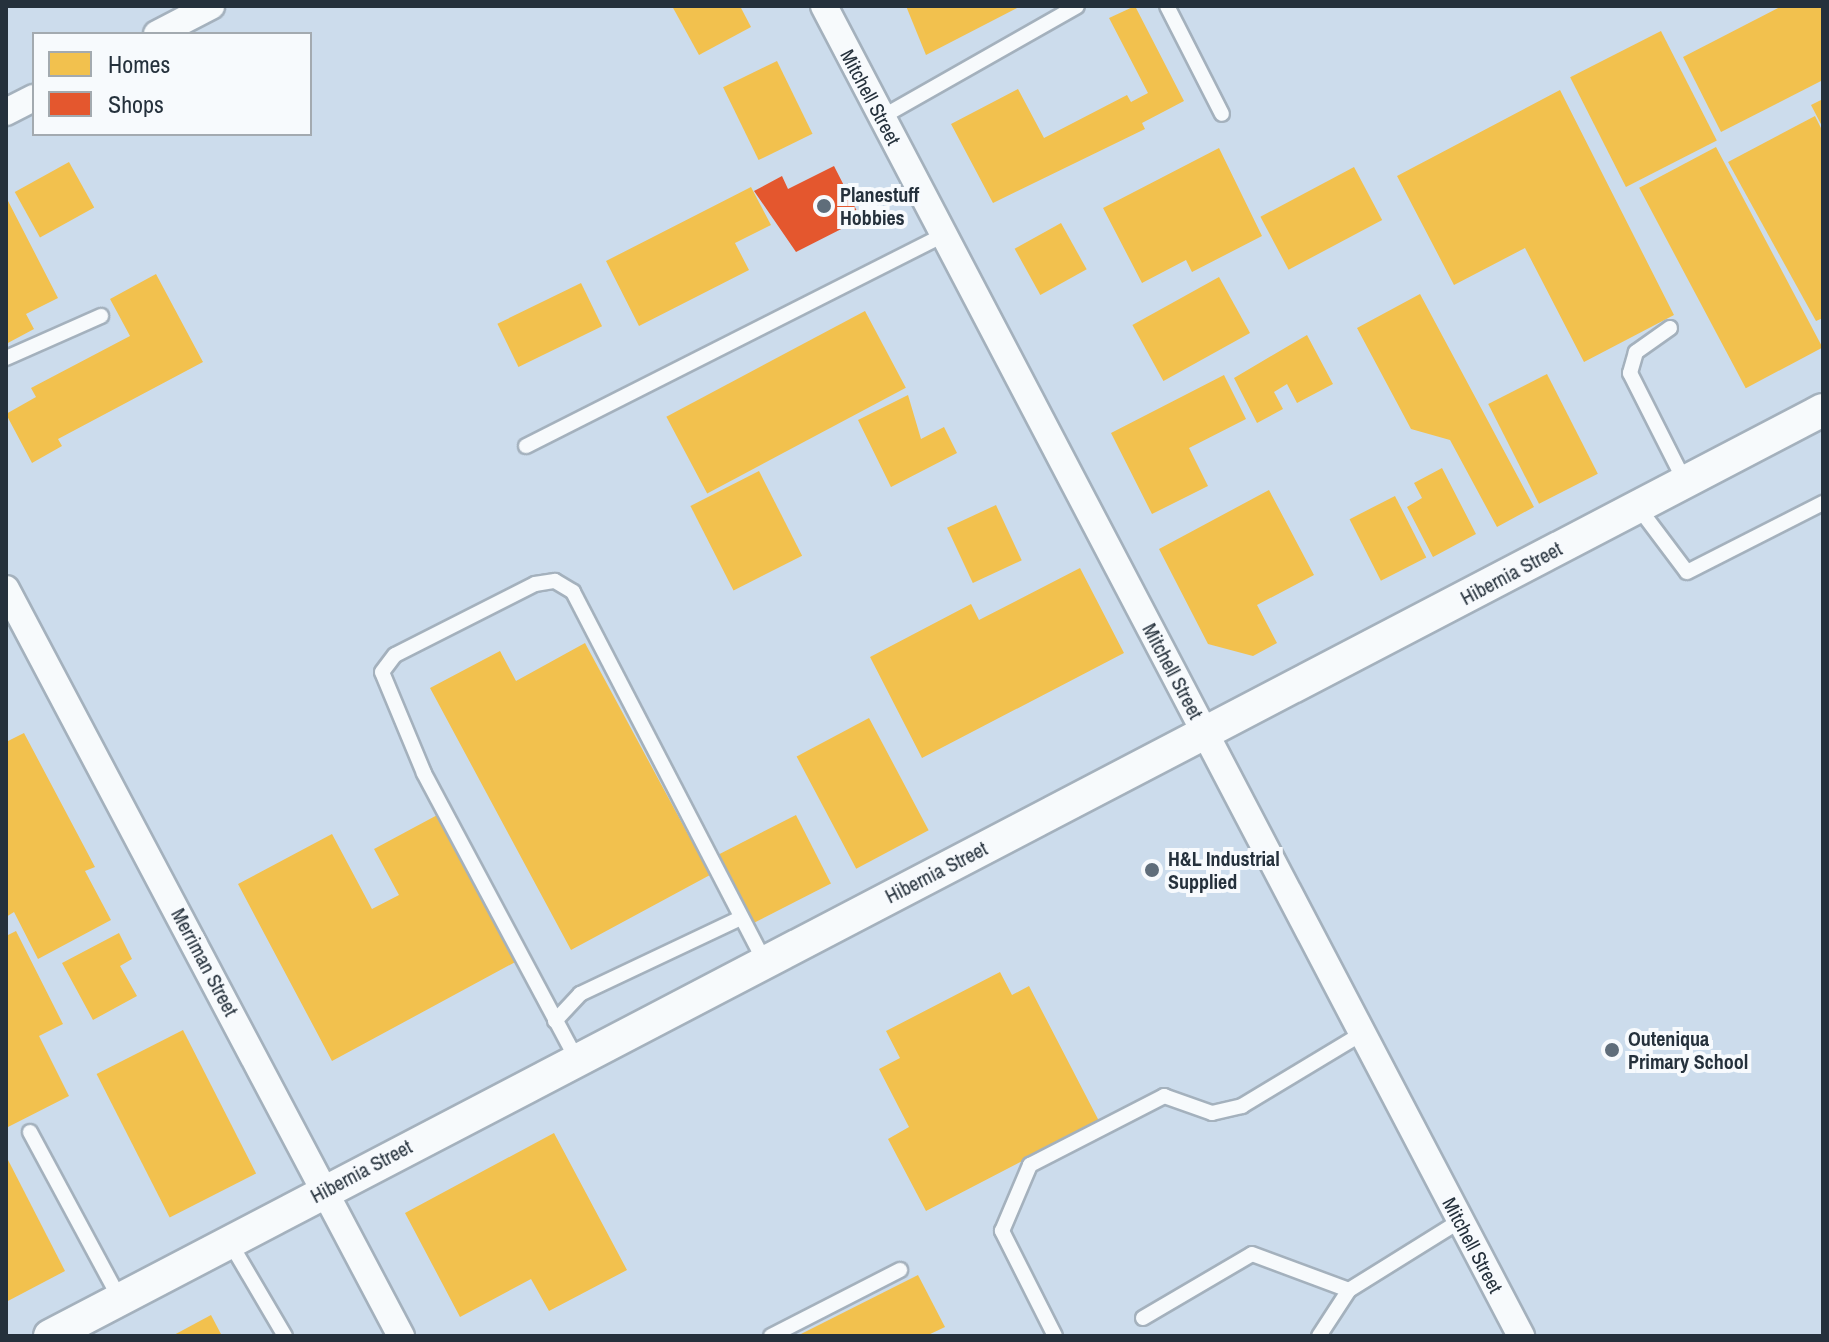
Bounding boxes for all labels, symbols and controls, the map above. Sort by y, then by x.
legend [32,32,312,136]
street label: Mitchell Street [836,45,906,149]
text: Homes [108,48,170,80]
text: Shops [108,88,164,120]
place label: Planestuff Hobbies [840,182,919,229]
marker: Planestuff Hobbies [815,197,833,215]
street label: Hibernia Street [1456,536,1566,610]
street label: Mitchell Street [1138,619,1208,723]
street label: Hibernia Street [881,836,991,908]
place label: H&L Industrial Supplied [1168,846,1280,893]
marker: H&L Industrial Supplied [1143,861,1161,879]
street label: Merriman Street [167,904,243,1020]
place label: Outeniqua Primary School [1628,1026,1748,1073]
marker: Outeniqua Primary School [1603,1041,1621,1059]
street label: Hibernia Street [306,1134,416,1208]
street label: Mitchell Street [1438,1193,1508,1297]

